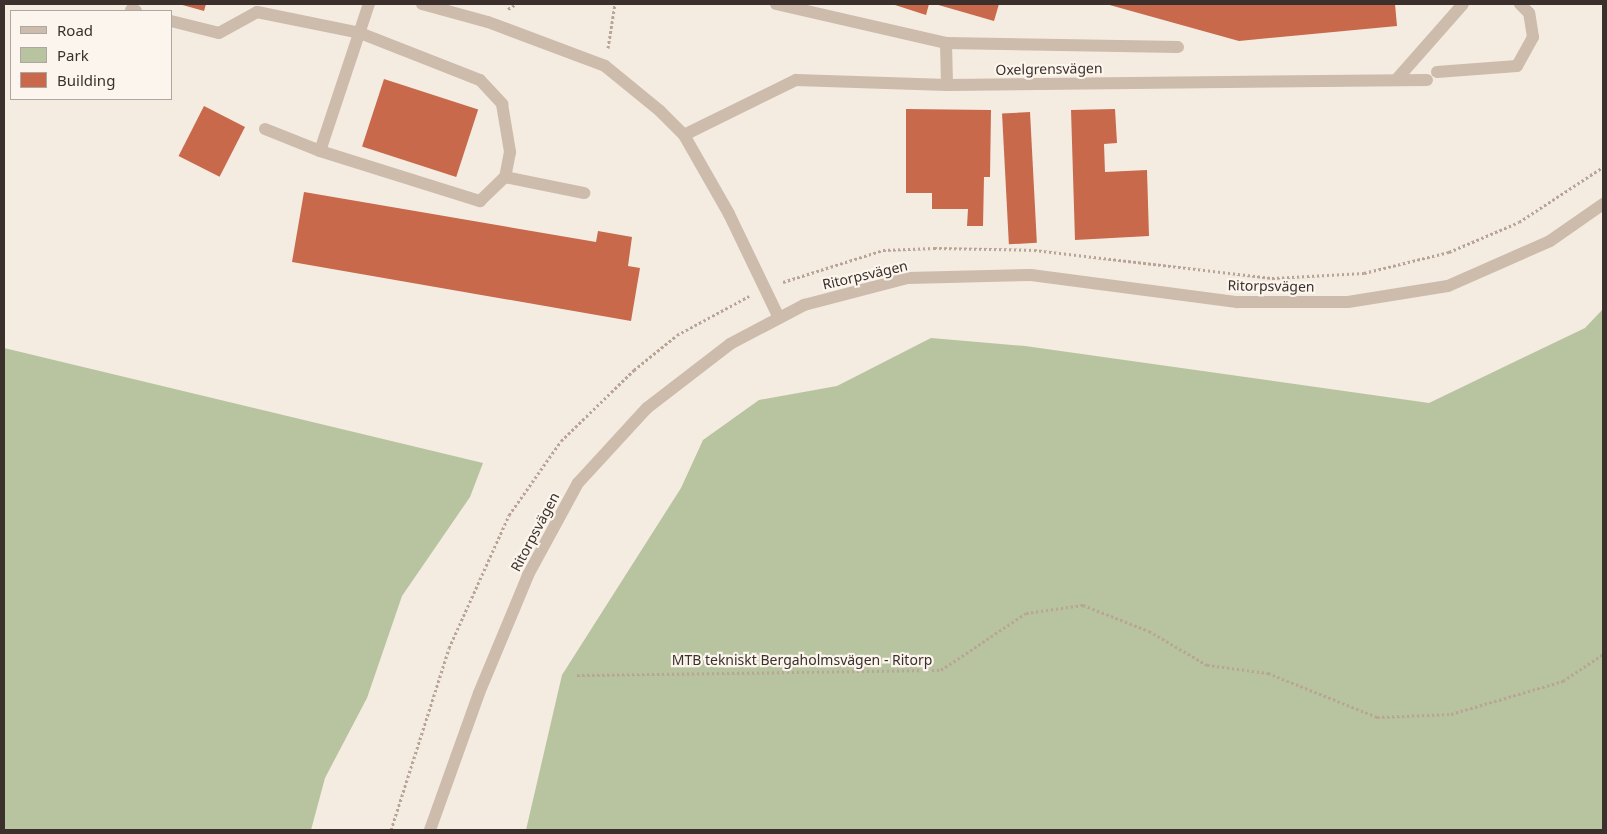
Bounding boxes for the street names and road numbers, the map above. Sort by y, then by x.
street label: Oxelgrensvägen [995,60,1103,78]
street label: Ritorpsvägen [821,257,909,293]
street label: Ritorpsvägen [1227,277,1315,295]
street label: Ritorpsvägen [507,490,563,574]
street label: MTB tekniskt Bergaholmsvägen - Ritorp [672,652,932,668]

